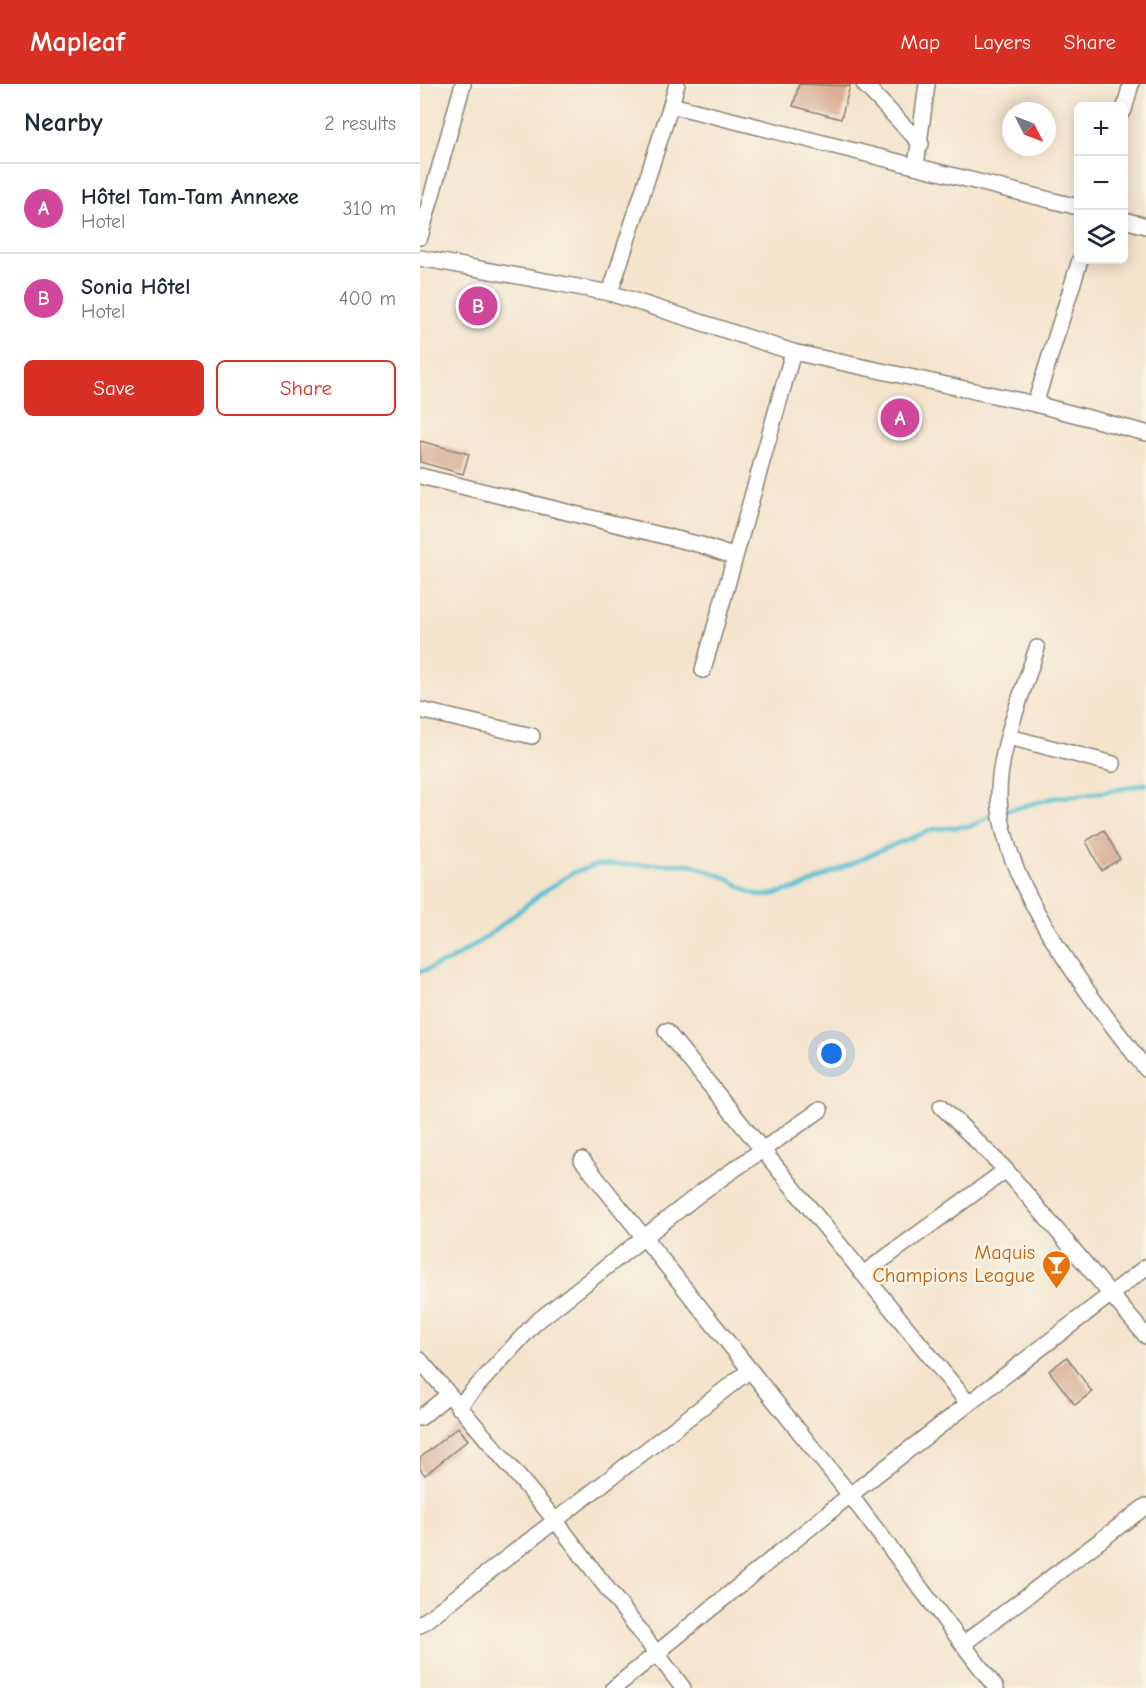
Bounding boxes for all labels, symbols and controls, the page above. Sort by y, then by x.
text: Mapleaf [30,26,125,58]
text: Map [901,30,940,54]
text: Layers [973,30,1031,54]
text: Share [1064,30,1116,54]
north arrow [1002,102,1056,156]
map controls [1074,102,1128,264]
button: + [1074,102,1128,156]
text: Nearby [24,108,103,138]
text: 2 results [324,112,396,135]
button: − [1074,156,1128,210]
text: Hôtel Tam-Tam Annexe [81,184,299,210]
text: A [38,197,49,220]
text: 310 m [343,197,396,220]
text: Hotel [81,210,125,233]
button: layers [1074,210,1128,264]
text: Sonia Hôtel [81,274,190,300]
pin: B [458,284,498,328]
text: B [37,287,50,310]
text: 400 m [339,287,396,310]
text: Hotel [81,300,125,323]
button: Save [24,360,204,416]
button: Share [216,360,396,416]
pin: A [880,396,920,440]
your location [817,1039,846,1068]
place label: Maquis Champions League [873,1241,1035,1287]
bar icon: Maquis Champions League [1040,1248,1072,1290]

